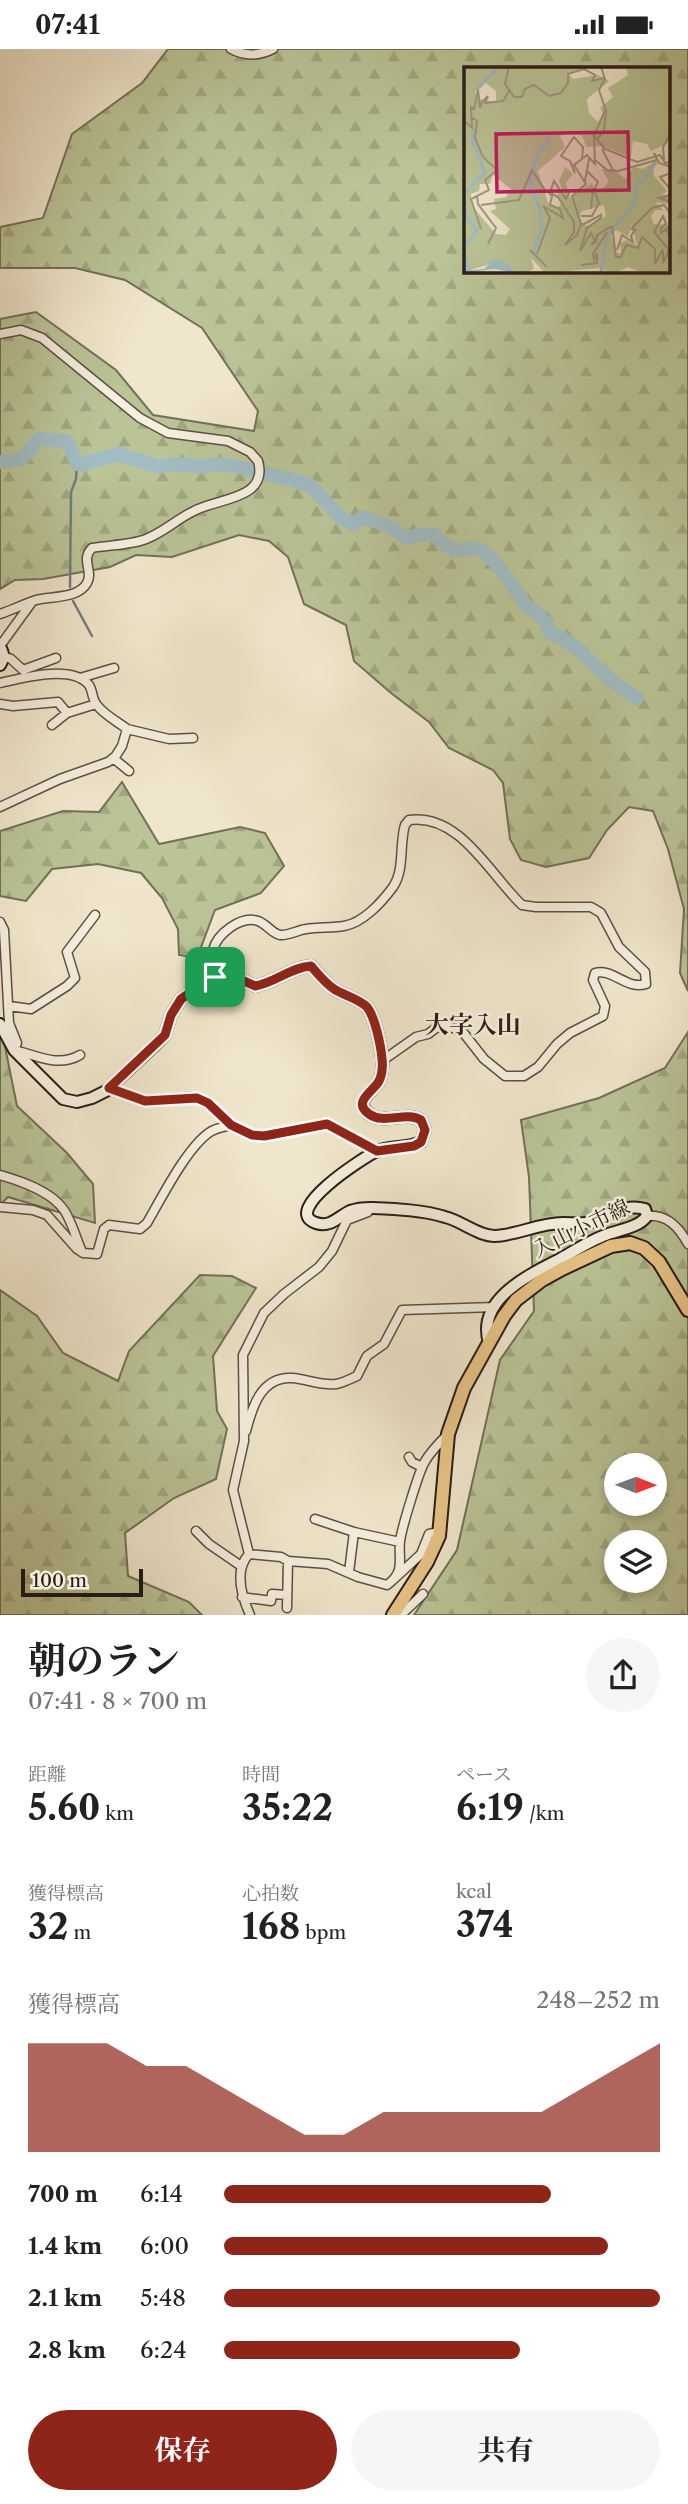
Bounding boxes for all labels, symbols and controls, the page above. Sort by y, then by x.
text: 07:41 [35,9,100,41]
inset map [464,67,670,273]
pin [185,947,245,1007]
icon: arrive [196,958,234,996]
district label: 大字入山 [425,1010,521,1039]
street label: 入山小市線 [528,1194,634,1262]
north arrow [604,1453,667,1515]
map controls [604,1453,667,1593]
button: layers [604,1530,667,1593]
scale bar [21,1566,144,1598]
text: 100 m [32,1569,87,1592]
text: 朝のラン [28,1637,180,1684]
button: share [586,1638,660,1712]
text: 07:41 · 8 × 700 m [28,1687,207,1715]
text: 距離 [28,1763,66,1786]
text: 時間 [242,1763,280,1786]
text: ペース [456,1763,512,1786]
text: 5.60 [28,1786,100,1829]
text: 35:22 [242,1786,333,1829]
text: 6:19 [456,1786,524,1829]
text: km [100,1802,134,1825]
text: /km [524,1802,565,1825]
text: kcal [456,1880,492,1903]
text: 獲得標高 [28,1882,104,1905]
text: 心拍数 [242,1882,299,1905]
text: 374 [456,1903,514,1946]
text: 32 [28,1905,68,1948]
text: 168 [242,1905,300,1948]
text: m [68,1921,91,1944]
text: bpm [300,1921,346,1944]
text: 248–252 m [536,1986,660,2014]
text: 獲得標高 [28,1990,120,2018]
text: 700 m [28,2180,98,2208]
text: 6:14 [140,2180,183,2208]
text: 1.4 km [28,2232,102,2260]
text: 6:00 [140,2232,189,2260]
text: 2.1 km [28,2284,102,2312]
text: 5:48 [140,2284,186,2312]
text: 2.8 km [28,2336,106,2364]
text: 6:24 [140,2336,186,2364]
button: 保存 [28,2410,337,2490]
button: 共有 [351,2410,660,2490]

